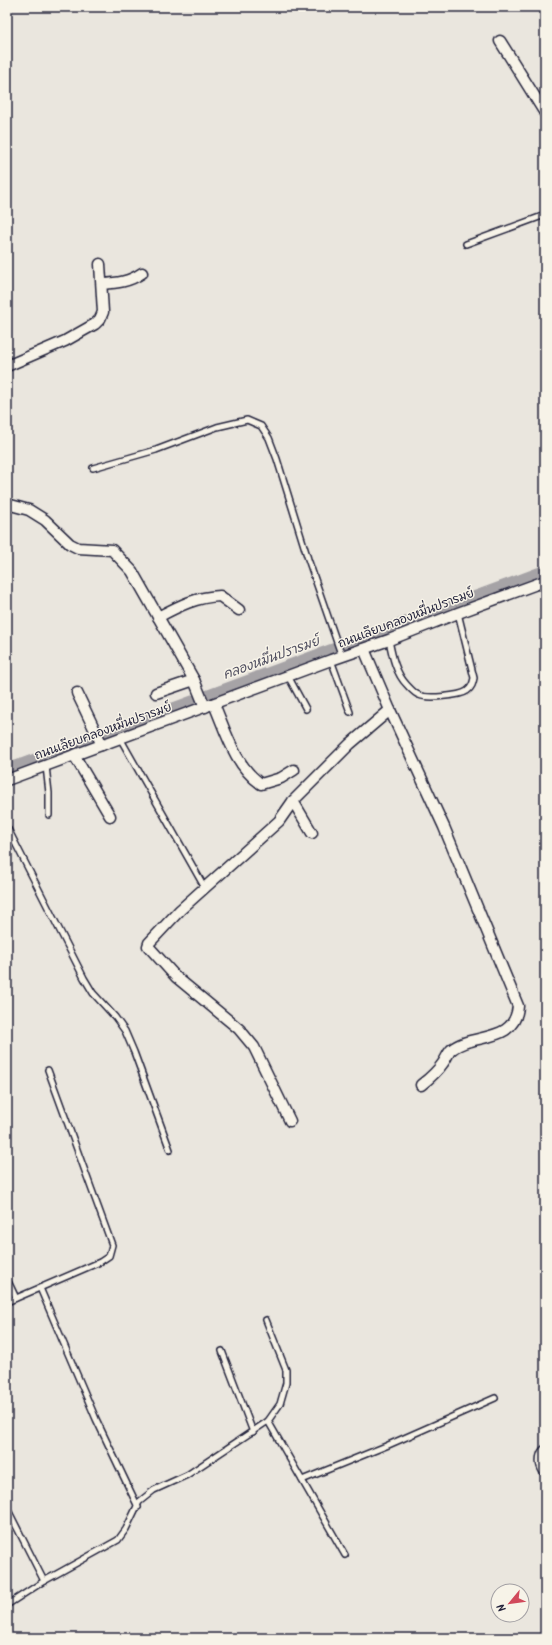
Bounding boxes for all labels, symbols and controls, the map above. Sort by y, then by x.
street label: ถนนเลียบคลองหมื่นปรารมย์ [334,582,477,653]
water label: คลองหมื่นปรารมย์ [219,627,326,686]
street label: ถนนเลียบคลองหมื่นปรารมย์ [31,696,174,765]
north arrow [490,1583,530,1623]
text: N [493,1600,512,1615]

